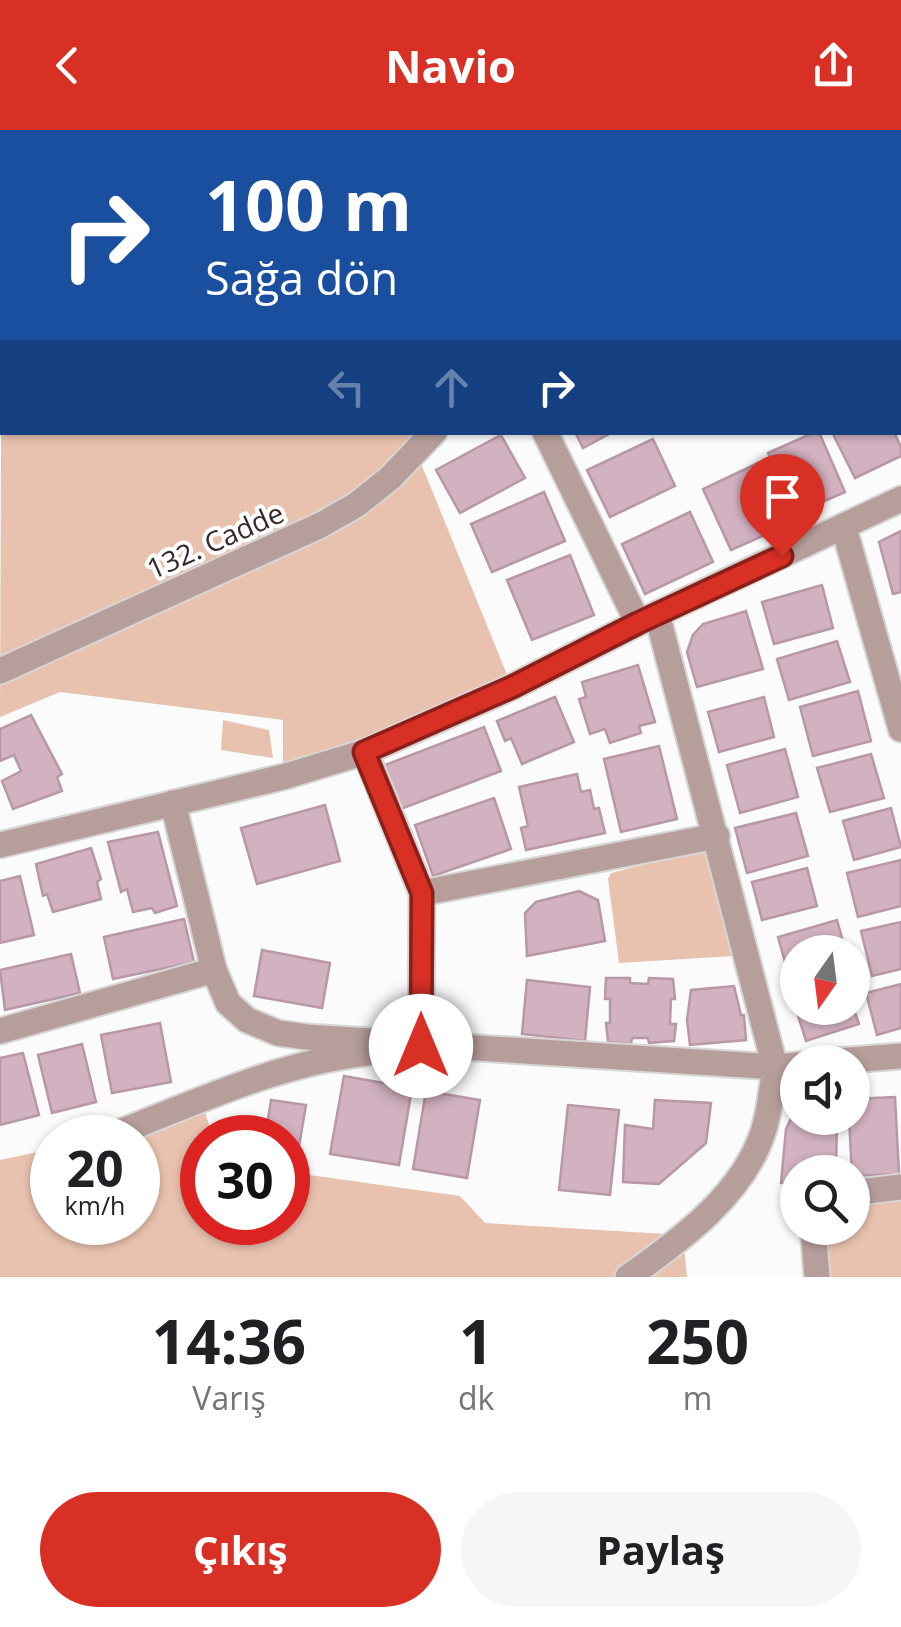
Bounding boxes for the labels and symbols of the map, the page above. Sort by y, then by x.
pin [740,454,825,557]
street label: 132. Cadde [141,493,289,587]
north arrow [780,935,870,1025]
position arrow [369,994,473,1098]
speed limit sign: 30 [180,1115,310,1245]

